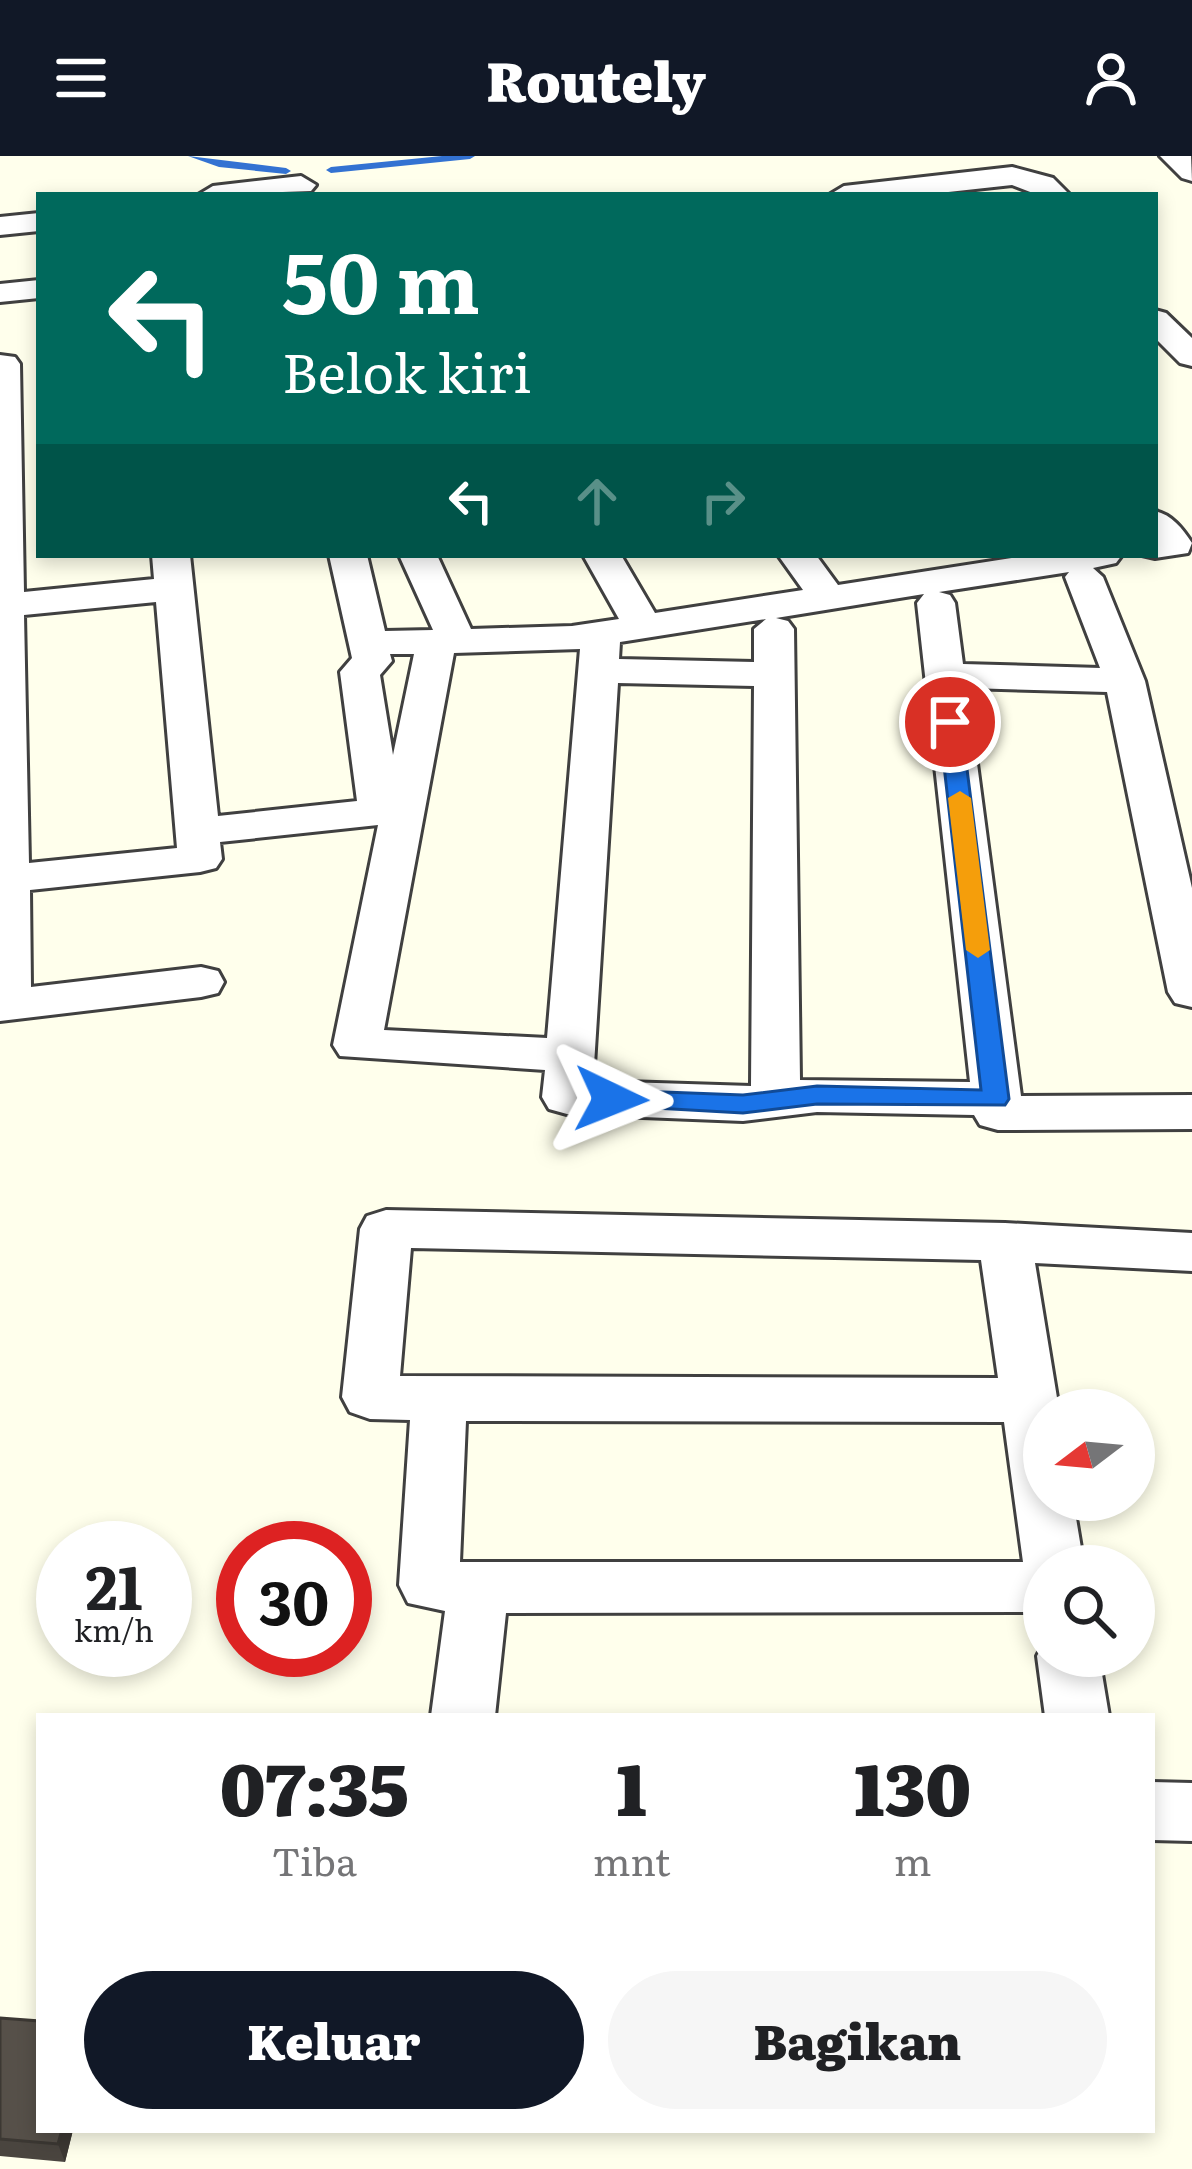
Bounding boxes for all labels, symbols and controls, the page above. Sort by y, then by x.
text: Routely [486,38,706,119]
icon: menu [48,45,114,111]
icon: person [1078,45,1144,111]
text: 50 m [282,215,480,340]
icon: left [84,240,240,396]
text: Belok kiri [282,329,531,410]
icon: left [438,468,504,534]
icon: ahead [564,468,630,534]
icon: right [690,468,756,534]
pin [899,671,1001,773]
icon: arrive [917,689,983,755]
position arrow [548,1036,674,1162]
north arrow [1023,1389,1155,1521]
map controls [1023,1389,1155,1677]
speed limit sign: 30 [216,1521,372,1677]
text: 21 [85,1539,143,1628]
button: search [1023,1545,1155,1677]
text: km/h [74,1607,154,1651]
text: 07:35 [220,1731,409,1838]
text: 1 [617,1731,647,1838]
text: 130 [854,1731,971,1838]
text: Tiba [272,1830,357,1888]
text: mnt [593,1830,671,1888]
text: m [894,1830,932,1888]
button: Keluar [84,1971,584,2109]
button: Bagikan [608,1971,1107,2109]

